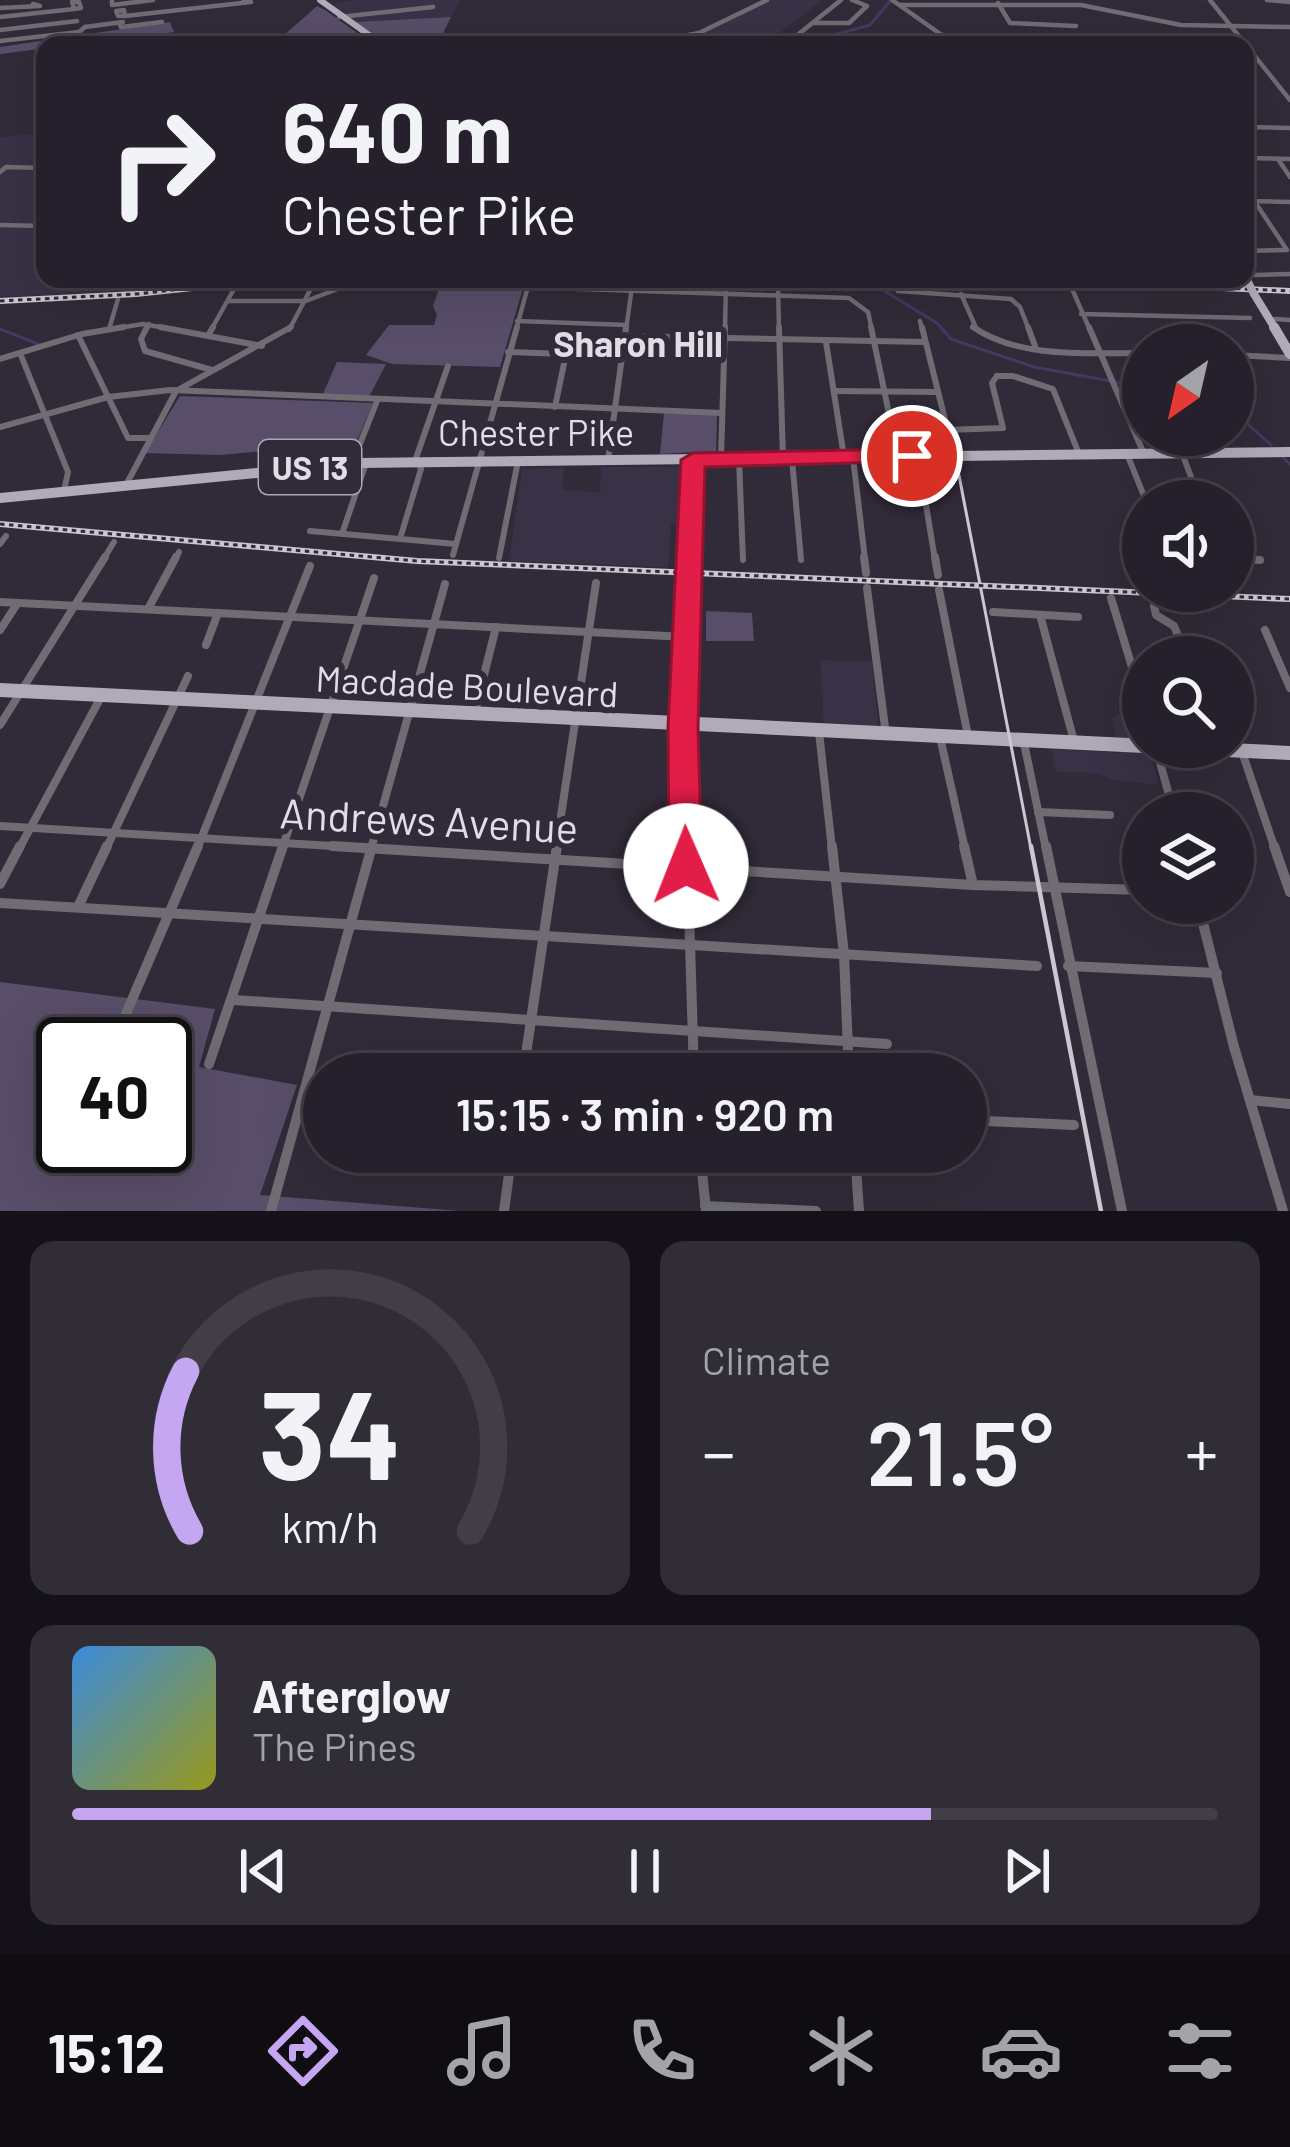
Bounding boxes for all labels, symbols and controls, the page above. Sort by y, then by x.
text: 640 m [282,79,513,180]
icon: right [84,84,240,240]
text: Chester Pike [282,181,576,246]
district label: Sharon Hill [553,321,723,364]
north arrow [1122,324,1254,456]
map controls [1122,324,1254,924]
pin [861,405,963,507]
street label: Chester Pike [438,410,634,453]
icon: arrive [879,423,945,489]
road number: US 13 [259,440,361,494]
button: sound [1122,480,1254,612]
button: search [1122,636,1254,768]
street label: Macdade Boulevard [315,656,619,714]
street label: Andrews Avenue [279,786,579,852]
button: layers [1122,792,1254,924]
position arrow [623,803,749,929]
speed limit sign: 40 [36,1017,192,1173]
text: 15:15 · 3 min · 920 m [456,1086,834,1140]
text: Climate [702,1336,831,1383]
text: 34 [259,1355,401,1505]
text: 21.5° [867,1396,1053,1504]
text: − [702,1411,735,1490]
text: + [1185,1411,1218,1490]
text: km/h [281,1500,379,1552]
text: Afterglow [252,1668,451,1722]
text: The Pines [252,1722,417,1769]
icon: previous [230,1838,296,1904]
icon: pause [612,1838,678,1904]
icon: next [994,1838,1060,1904]
icon: directions [261,2009,345,2093]
icon: music [440,2009,524,2093]
icon: phone [620,2009,704,2093]
icon: climate [799,2009,883,2093]
icon: car [979,2009,1063,2093]
icon: filters [1158,2009,1242,2093]
text: 15:12 [48,2019,165,2084]

